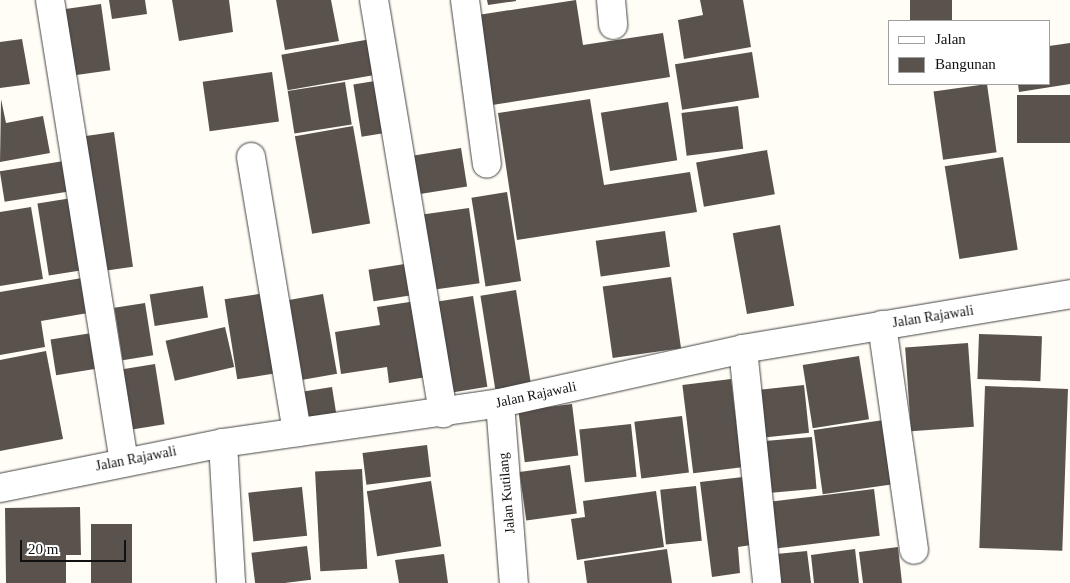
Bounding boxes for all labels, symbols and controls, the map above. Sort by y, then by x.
legend [888,20,1050,85]
text: Jalan [935,31,966,47]
text: Bangunan [935,56,996,72]
street label: Jalan Rajawali [891,302,975,332]
street label: Jalan Rajawali [494,378,578,412]
street label: Jalan Rajawali [94,443,178,475]
street label: Jalan Kutilang [495,452,519,534]
scale bar [22,530,129,562]
text: 20 m [28,541,58,557]

